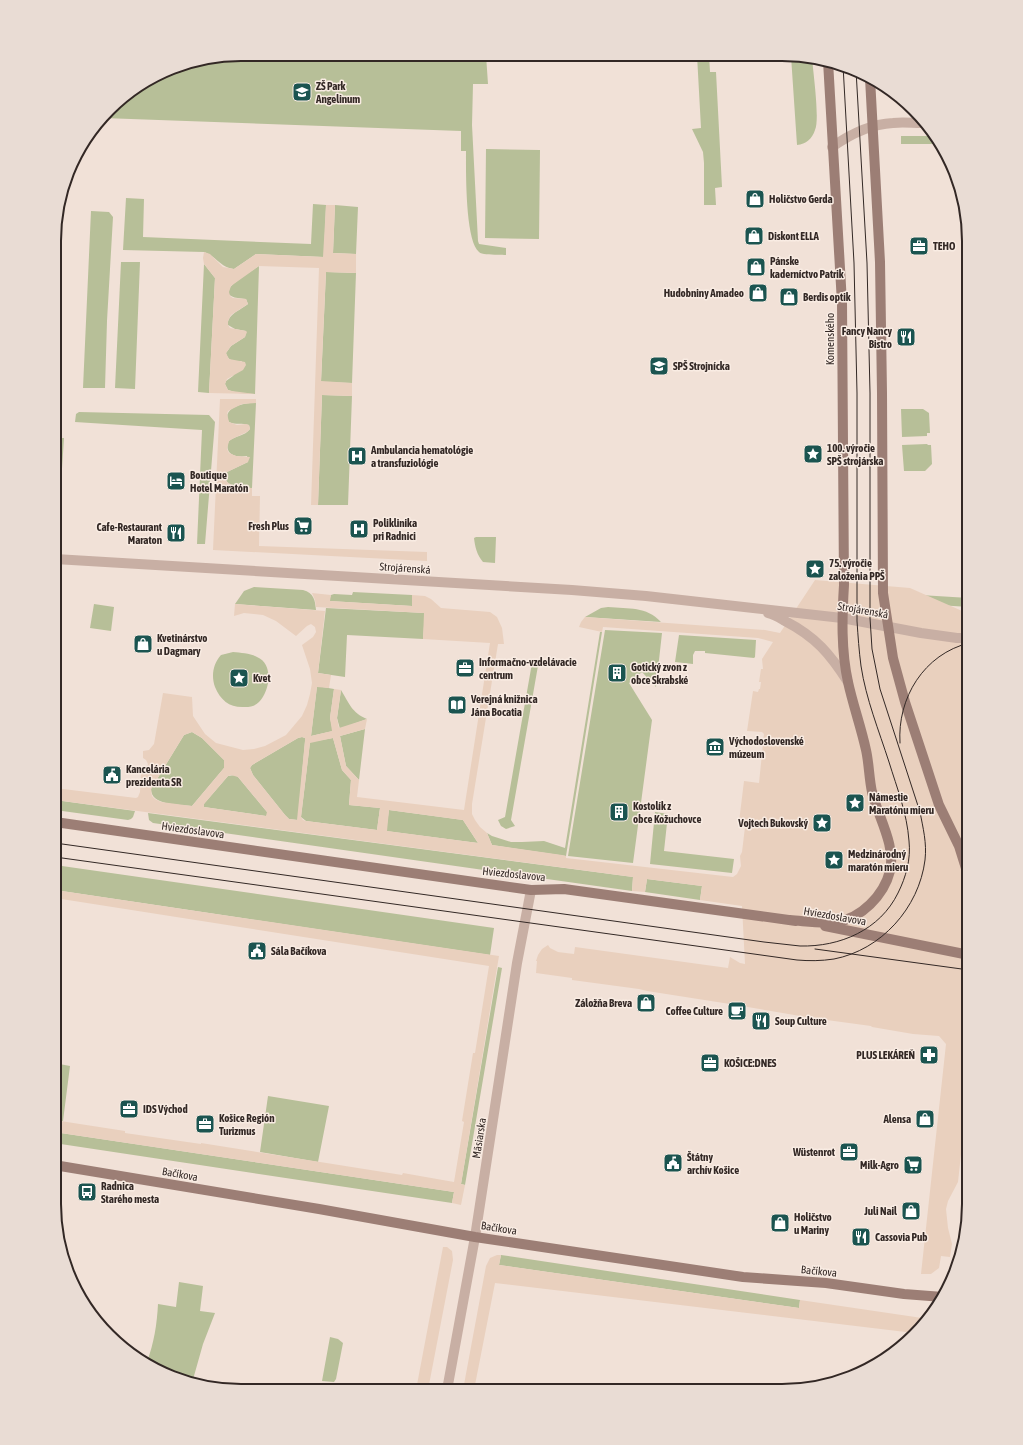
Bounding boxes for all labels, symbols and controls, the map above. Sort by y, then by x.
place label: ZŠ Park Angelinum [315,80,360,105]
school or university icon: ZŠ Park Angelinum [291,81,313,103]
shop icon: Holičstvo Gerda [744,188,766,210]
place label: Holičstvo Gerda [769,193,833,205]
shop icon: Diskont ELLA [743,225,765,247]
place label: Diskont ELLA [768,230,820,242]
office icon: TEHO [908,235,930,257]
place label: TEHO [933,240,956,252]
place label: Pánske kaderníctvo Patrik [770,255,844,280]
shop icon: Pánske kaderníctvo Patrik [745,256,767,278]
shop icon: Hudobniny Amadeo [747,282,769,304]
shop icon: Berdis optik [778,286,800,308]
place label: Hudobniny Amadeo [664,287,744,299]
place label: Berdis optik [803,291,851,303]
street label: Komenského [824,313,836,365]
place label: Fancy Nancy Bistro [842,325,892,350]
restaurant icon: Fancy Nancy Bistro [895,326,917,348]
school or university icon: SPŠ Strojnícka [648,355,670,377]
place label: SPŠ Strojnícka [673,360,730,372]
place label: 100. výročie SPŠ strojárska [827,442,883,467]
place icon: 100. výročie SPŠ strojárska [802,443,824,465]
place label: Ambulancia hematológie a transfuziológie [370,444,473,469]
hospital icon: Ambulancia hematológie a transfuziológie [346,445,368,467]
place label: Boutique Hotel Maratón [190,469,248,494]
hotel icon: Boutique Hotel Maratón [165,470,187,492]
supermarket icon: Fresh Plus [292,515,314,537]
place label: Poliklinika pri Radnici [373,517,417,542]
hospital icon: Poliklinika pri Radnici [348,518,370,540]
place label: Fresh Plus [248,520,289,532]
place label: Cafe-Restaurant Maraton [97,521,163,546]
restaurant icon: Cafe-Restaurant Maraton [165,522,187,544]
place label: 75. výročie založenia PPŠ [829,557,885,582]
place icon: 75. výročie založenia PPŠ [804,558,826,580]
street label: Strojárenská [379,560,431,576]
street label: Strojárenská [837,600,889,620]
place label: Kvetinárstvo u Dagmary [157,632,208,657]
shop icon: Kvetinárstvo u Dagmary [132,633,154,655]
place label: Informačno-vzdelávacie centrum [479,656,577,681]
office icon: Informačno-vzdelávacie centrum [454,657,476,679]
place label: Gotický zvon z obce Skrabské [631,661,688,686]
building icon: Gotický zvon z obce Skrabské [606,662,628,684]
place icon: Kvet [228,667,250,689]
place label: Kvet [253,672,271,684]
place label: Verejná knižnica Jána Bocatia [470,693,538,718]
library icon: Verejná knižnica Jána Bocatia [446,694,468,716]
place label: Východoslovenské múzeum [728,735,804,760]
museum icon: Východoslovenské múzeum [704,736,726,758]
place label: Kancelária prezidenta SR [126,763,182,788]
public building icon: Kancelária prezidenta SR [101,764,123,786]
place label: Námestie Maratónu mieru [869,791,934,816]
place icon: Námestie Maratónu mieru [844,792,866,814]
place label: Kostolík z obce Kožuchovce [633,800,701,825]
building icon: Kostolík z obce Kožuchovce [608,801,630,823]
place icon: Vojtech Bukovský [811,812,833,834]
place label: Vojtech Bukovský [737,817,808,829]
street label: Hviezdoslavova [161,820,225,840]
place label: Medzinárodný maratón mieru [848,848,908,873]
place icon: Medzinárodný maratón mieru [823,849,845,871]
street label: Hviezdoslavova [482,865,546,883]
street label: Hviezdoslavova [803,905,867,927]
public building icon: Sála Bačíkova [246,940,268,962]
place label: Sála Bačíkova [271,945,326,957]
shop icon: Záložňa Breva [635,992,657,1014]
place label: Záložňa Breva [575,997,632,1009]
cafe icon: Coffee Culture [726,1000,748,1022]
place label: Coffee Culture [666,1005,723,1017]
restaurant icon: Soup Culture [750,1010,772,1032]
place label: Soup Culture [775,1015,827,1027]
pharmacy icon: PLUS LEKÁREŇ [918,1044,940,1066]
place label: PLUS LEKÁREŇ [856,1049,915,1061]
office icon: KOŠICE:DNES [699,1052,721,1074]
place label: KOŠICE:DNES [724,1057,777,1069]
office icon: IDS Východ [118,1098,140,1120]
place label: IDS Východ [143,1103,188,1115]
shop icon: Alensa [914,1108,936,1130]
place label: Košice Región Turizmus [219,1112,275,1137]
office icon: Košice Región Turizmus [194,1113,216,1135]
place label: Alensa [882,1113,911,1125]
street label: Mäsiarska [470,1117,488,1159]
office icon: Wüstenrot [838,1141,860,1163]
place label: Wüstenrot [792,1146,836,1158]
place label: Štátny archív Košice [687,1151,739,1176]
public building icon: Štátny archív Košice [662,1152,684,1174]
supermarket icon: Milk-Agro [902,1154,924,1176]
place label: Milk-Agro [860,1159,899,1171]
street label: Bačíkova [161,1165,199,1183]
place label: Radnica Starého mesta [101,1180,159,1205]
bus stop icon: Radnica Starého mesta [76,1181,98,1203]
shop icon: Juli Nail [900,1200,922,1222]
place label: Juli Nail [863,1205,898,1217]
place label: Holičstvo u Mariny [794,1211,832,1236]
shop icon: Holičstvo u Mariny [769,1212,791,1234]
street label: Bačíkova [480,1219,518,1237]
restaurant icon: Cassovia Pub [850,1226,872,1248]
place label: Cassovia Pub [875,1231,928,1243]
street label: Bačíkova [800,1263,838,1279]

